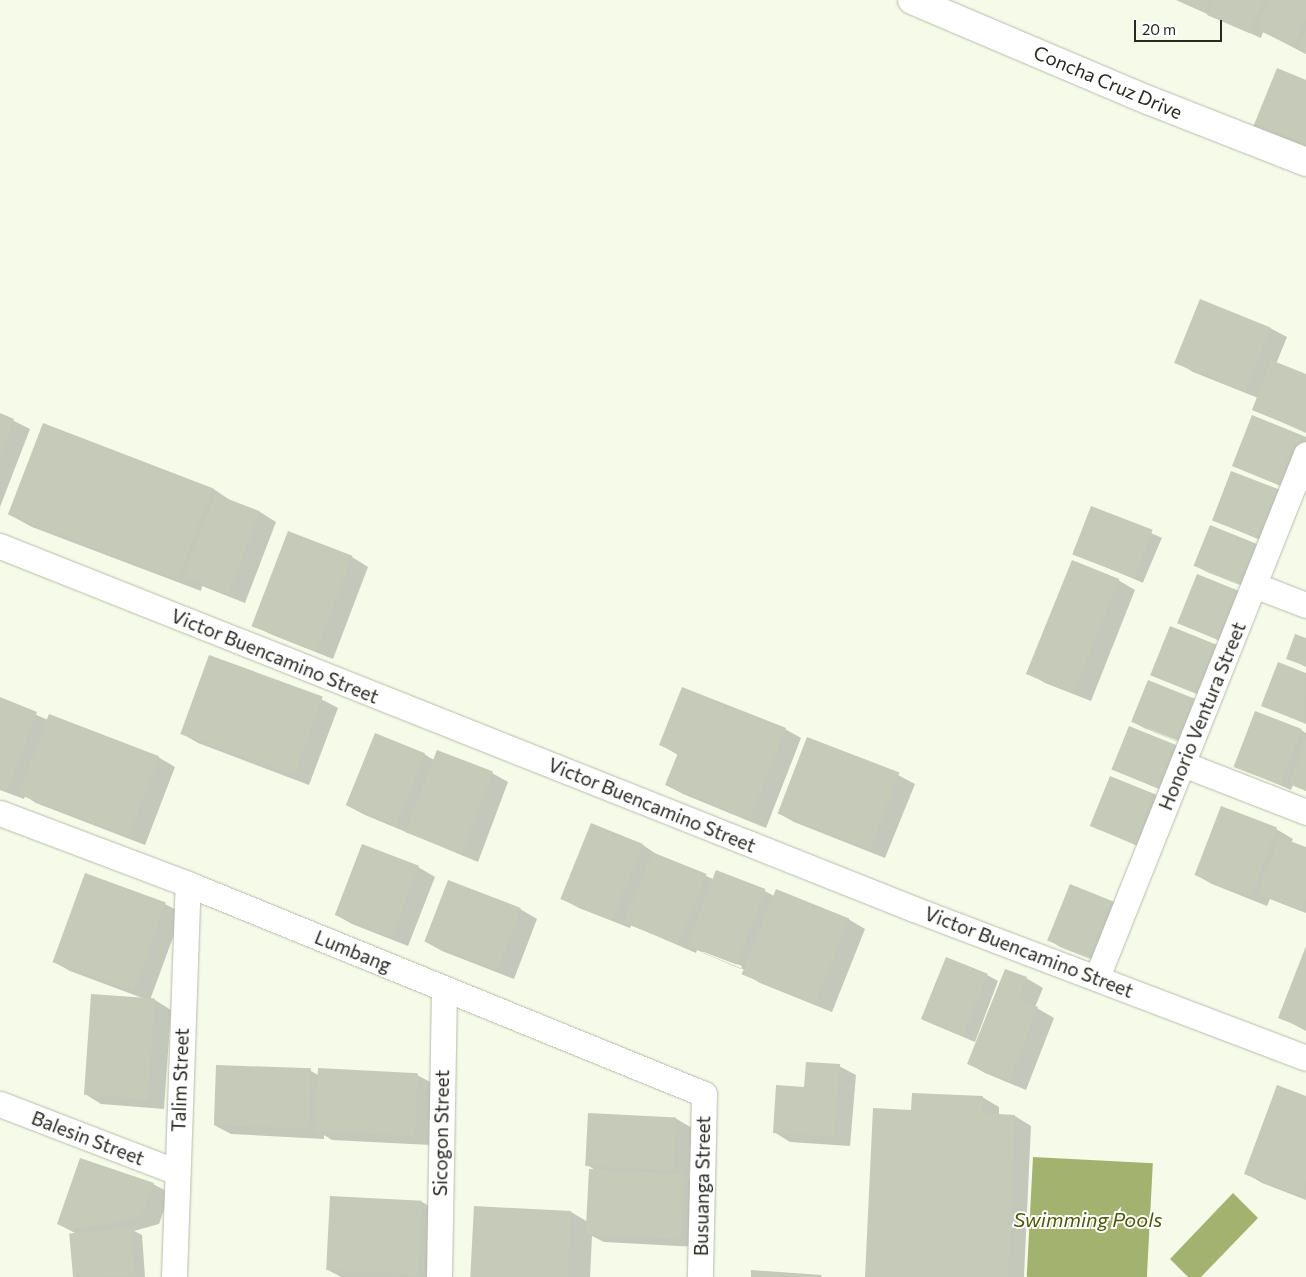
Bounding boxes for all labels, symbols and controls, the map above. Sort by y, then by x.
scale bar [1136,10,1224,42]
text: 20 m [1142,20,1176,38]
street label: Concha Cruz Drive [1030,40,1186,124]
street label: Victor Buencamino Street [168,604,382,708]
street label: Honorio Ventura Street [1154,619,1250,813]
street label: Victor Buencamino Street [545,753,759,857]
street label: Victor Buencamino Street [921,902,1137,1002]
street label: Lumbang [311,925,395,977]
street label: Talim Street [167,1028,193,1132]
street label: Sicogon Street [428,1070,454,1196]
street label: Balesin Street [28,1106,148,1170]
street label: Busuanga Street [689,1116,715,1256]
water label: Swimming Pools [1014,1207,1162,1231]

